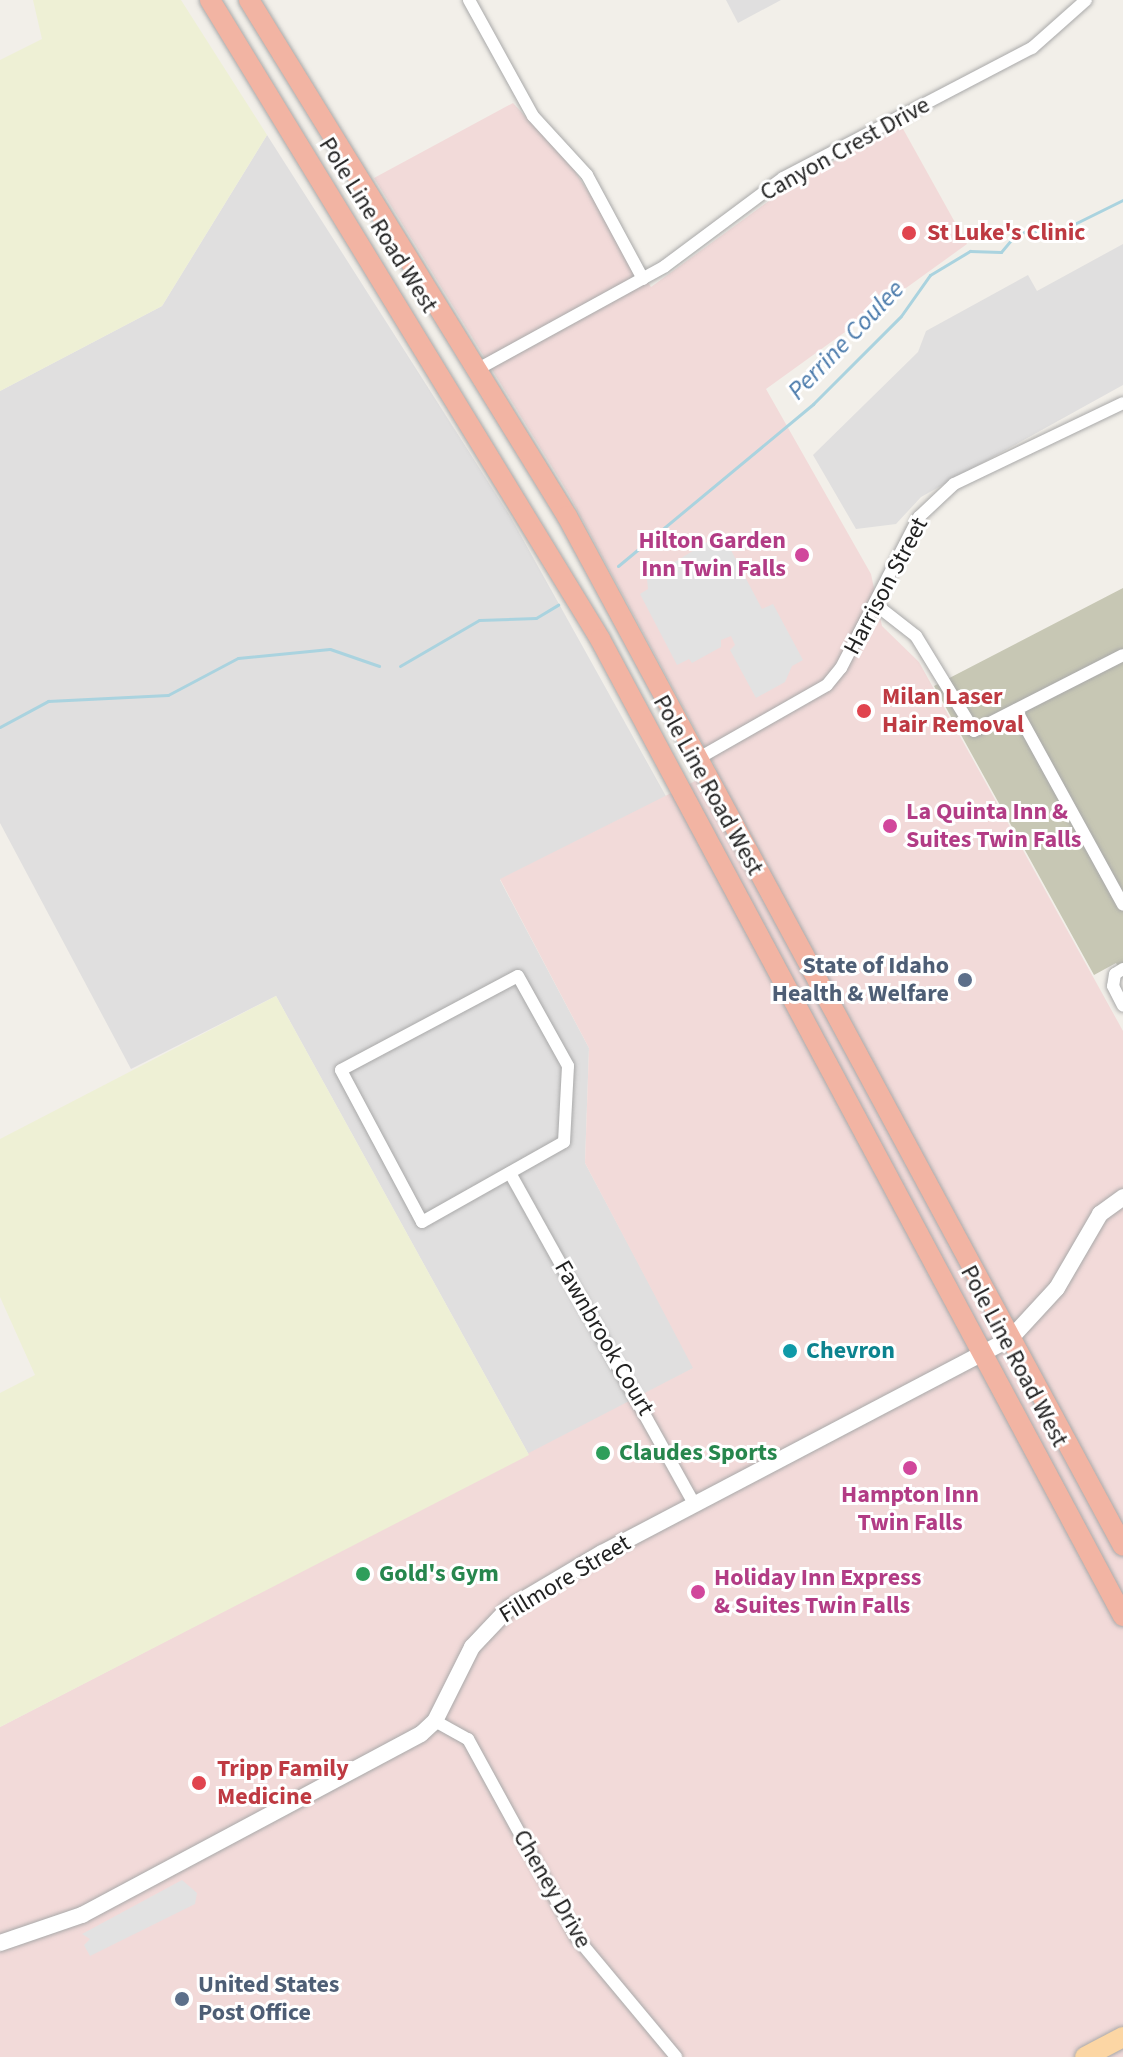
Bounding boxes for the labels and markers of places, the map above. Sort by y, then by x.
place label: St Luke's Clinic [927,219,1086,247]
marker: St Luke's Clinic [898,222,920,244]
place label: Hilton Garden Inn Twin Falls [639,527,786,583]
marker: Hilton Garden Inn Twin Falls [793,546,811,564]
place label: Milan Laser Hair Removal [882,683,1024,739]
marker: Milan Laser Hair Removal [853,700,875,722]
place label: La Quinta Inn & Suites Twin Falls [906,798,1081,854]
marker: La Quinta Inn & Suites Twin Falls [881,817,899,835]
place label: State of Idaho Health & Welfare [772,952,949,1008]
marker: State of Idaho Health & Welfare [956,971,974,989]
place label: Chevron [806,1337,895,1365]
marker: Chevron [781,1342,799,1360]
place label: Claudes Sports [619,1439,777,1467]
marker: Claudes Sports [594,1444,612,1462]
marker: Hampton Inn Twin Falls [901,1459,919,1477]
place label: Hampton Inn Twin Falls [841,1481,979,1537]
place label: Gold's Gym [379,1560,499,1588]
place label: Holiday Inn Express & Suites Twin Falls [714,1564,921,1620]
marker: Gold's Gym [354,1565,372,1583]
marker: Holiday Inn Express & Suites Twin Falls [689,1583,707,1601]
place label: Tripp Family Medicine [217,1755,349,1811]
marker: Tripp Family Medicine [188,1772,210,1794]
place label: United States Post Office [198,1971,339,2027]
marker: United States Post Office [173,1990,191,2008]

